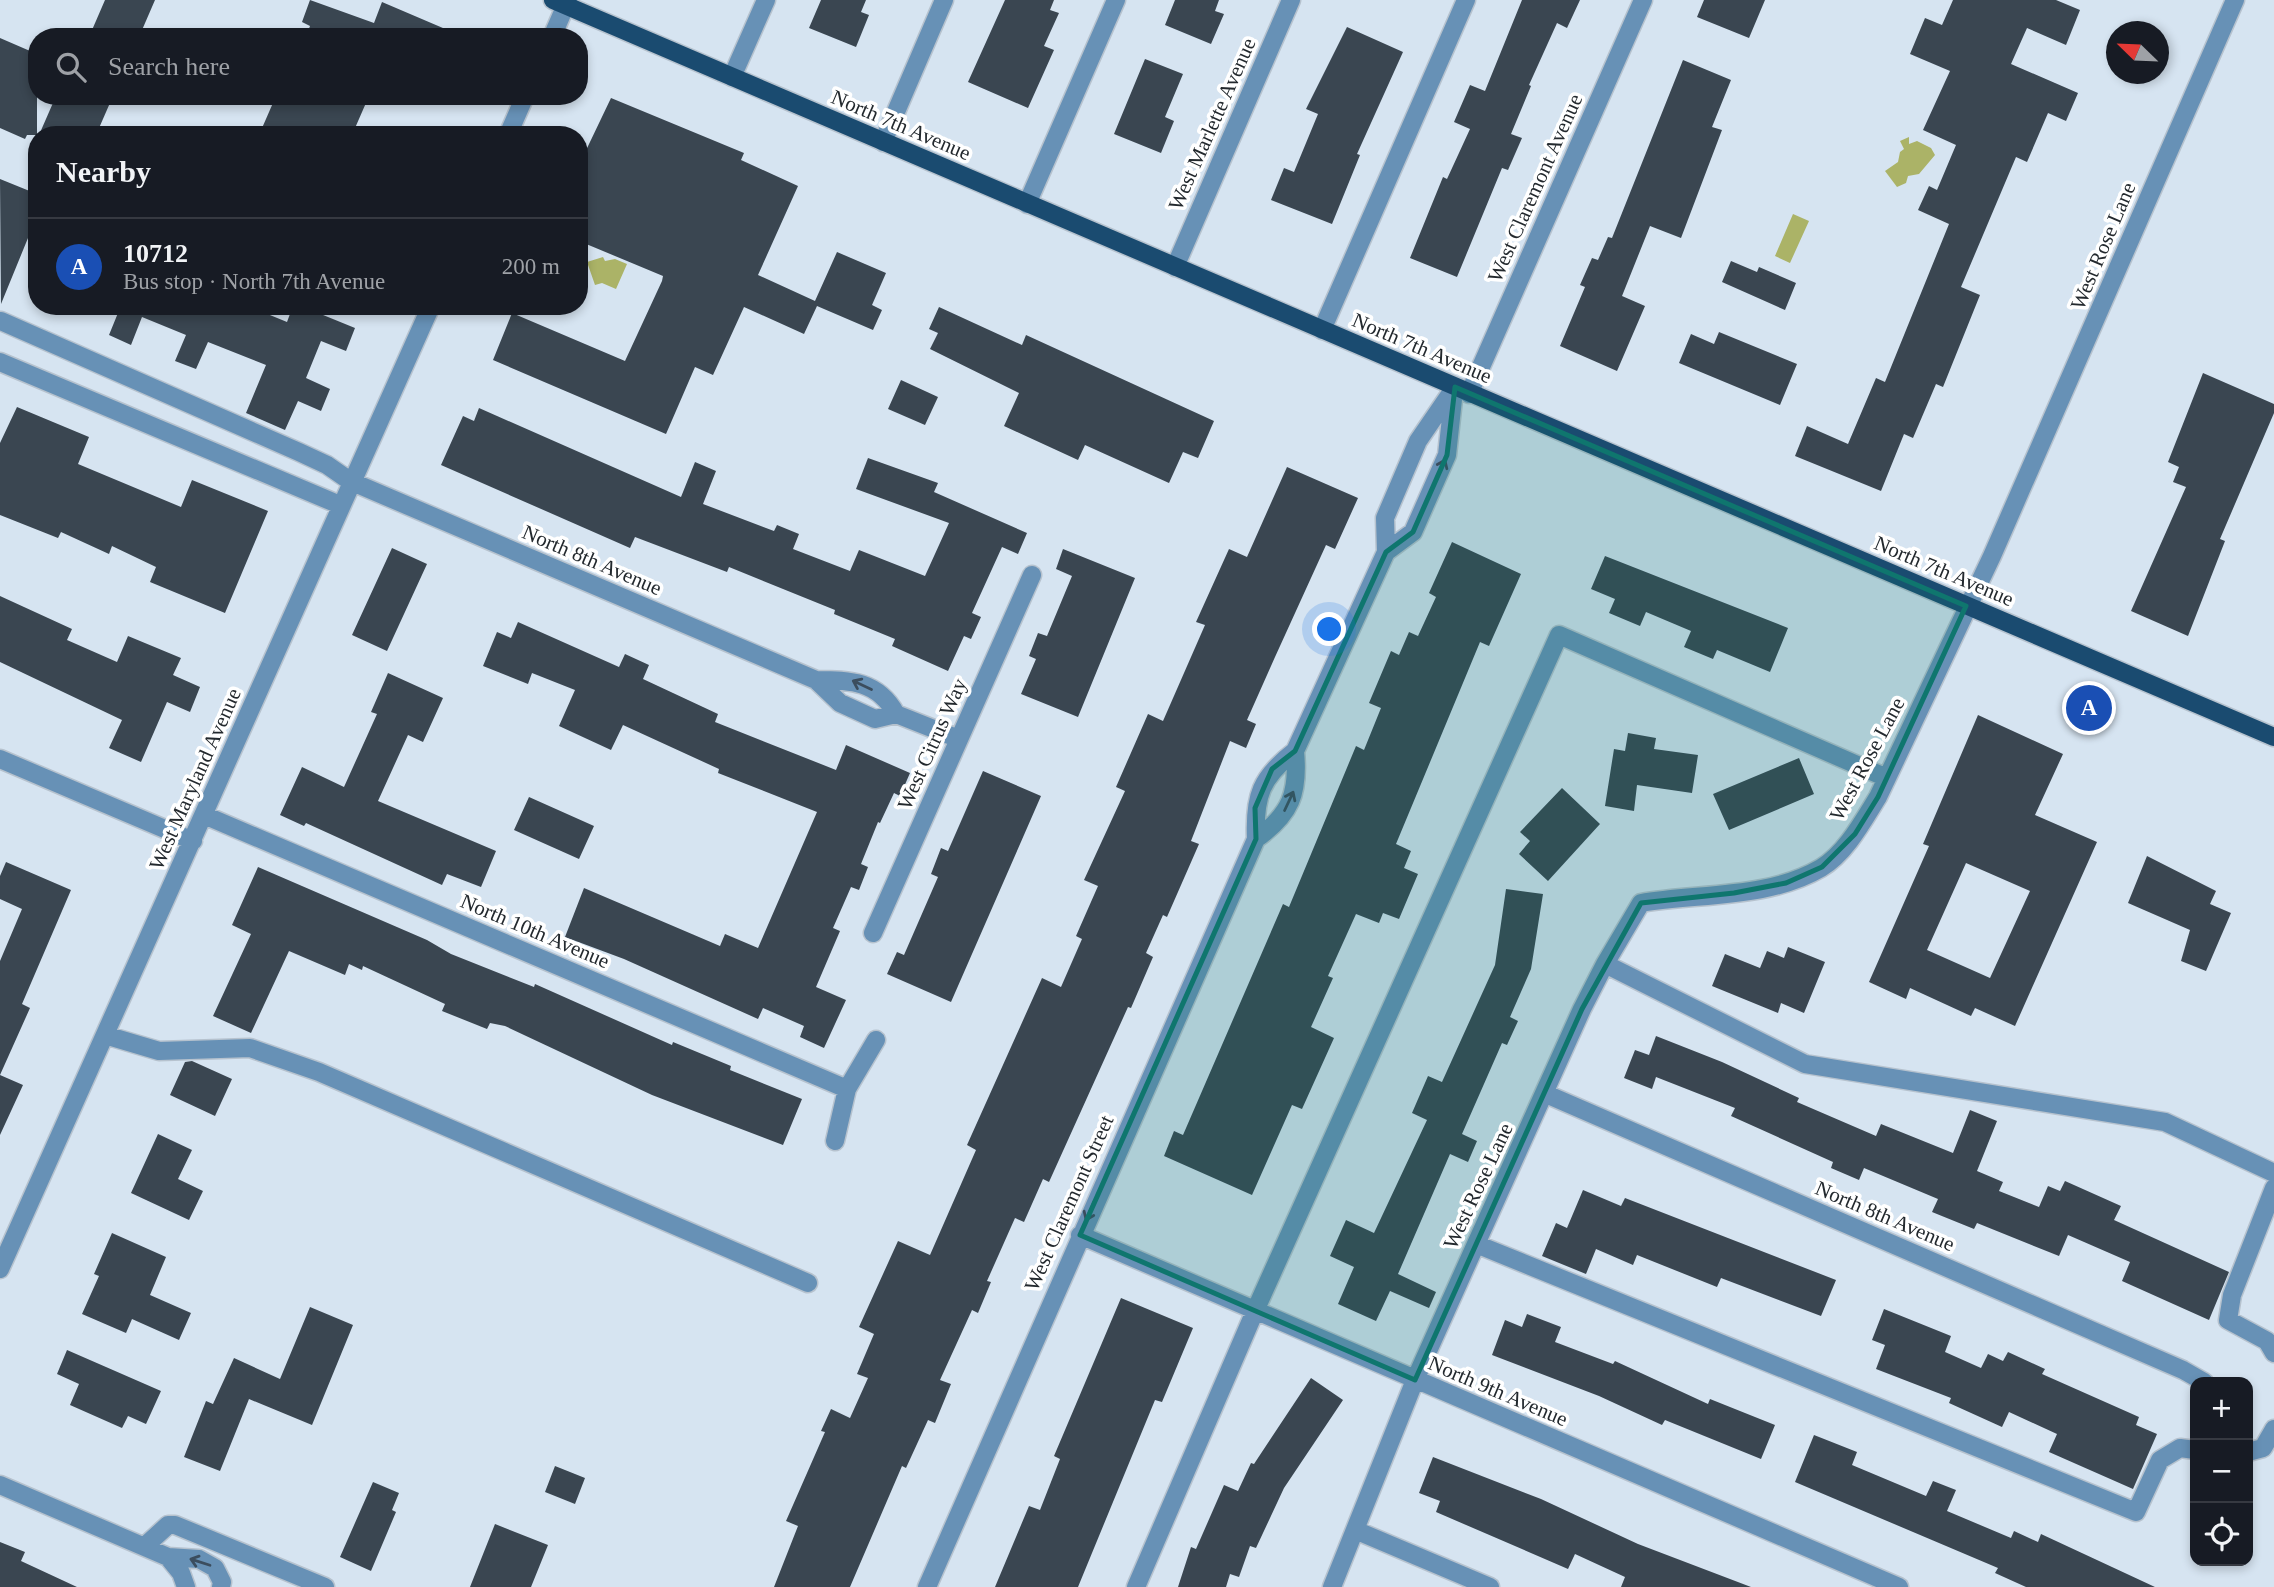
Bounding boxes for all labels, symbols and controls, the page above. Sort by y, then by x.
north arrow [2106,21,2169,84]
search box [28,28,588,105]
street label: West Marlette Avenue [1163,34,1261,214]
icon: search [52,48,90,86]
text: Search here [108,52,230,81]
street label: North 7th Avenue [828,85,974,165]
street label: West Claremont Avenue [1483,90,1587,286]
text: Nearby [56,155,151,188]
street label: West Rose Lane [2065,179,2141,313]
text: 10712 [123,239,188,268]
text: A [71,254,87,279]
text: 200 m [502,254,560,279]
text: Bus stop · North 7th Avenue [123,269,385,294]
street label: North 7th Avenue [1349,308,1495,388]
one-way arrow [1435,459,1448,480]
street label: North 8th Avenue [519,520,665,600]
street label: North 7th Avenue [1871,531,2017,611]
your location [1312,612,1346,646]
street label: West Citrus Way [892,674,972,813]
one-way arrow [852,678,873,691]
pin: A [2066,682,2112,734]
street label: West Maryland Avenue [144,684,246,874]
street label: West Rose Lane [1824,693,1910,825]
one-way arrow [1283,791,1296,812]
street label: North 10th Avenue [457,889,613,973]
street label: West Claremont Street [1019,1111,1119,1294]
street label: West Rose Lane [1438,1119,1518,1253]
street label: North 8th Avenue [1812,1176,1958,1256]
one-way arrow [1083,1200,1096,1221]
street label: North 9th Avenue [1425,1351,1571,1431]
map controls [2190,1377,2253,1566]
button: + [2190,1377,2253,1440]
button: − [2190,1440,2253,1503]
button: locate [2190,1503,2253,1566]
one-way arrow [189,1555,211,1567]

